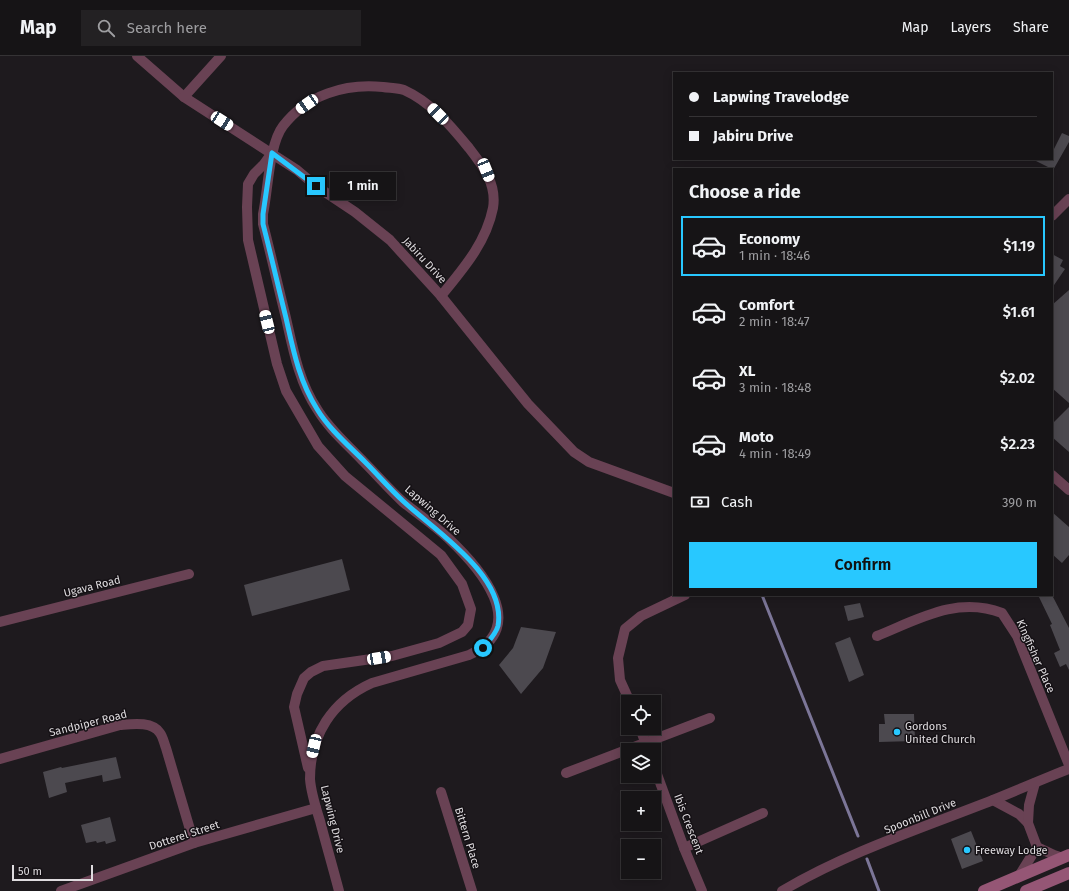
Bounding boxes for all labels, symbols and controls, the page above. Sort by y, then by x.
search box [81,10,361,46]
text: Map [20,16,57,39]
icon: search [95,17,117,39]
text: Search here [127,19,207,37]
text: Map [902,19,928,36]
text: Layers [950,19,991,36]
text: Share [1013,19,1049,36]
text: Lapwing Travelodge [713,88,849,106]
car [294,92,320,116]
car [425,101,451,127]
car [209,109,235,133]
text: Jabiru Drive [713,127,793,145]
car [476,157,496,183]
callout: 1 min [330,172,396,200]
route end [307,177,325,195]
text: 1 min [347,178,379,193]
text: Choose a ride [689,181,801,203]
icon: car [691,228,727,264]
text: Economy [739,230,800,248]
street label: Jabiru Drive [400,235,449,286]
text: $1.19 [1003,237,1035,255]
text: 1 min · 18:46 [739,248,810,263]
icon: car [691,294,727,330]
text: Comfort [739,296,795,314]
text: $1.61 [1003,303,1035,321]
car [258,309,276,335]
text: 2 min · 18:47 [739,314,810,329]
icon: car [691,360,727,396]
text: XL [739,362,755,380]
text: $2.02 [1000,369,1035,387]
text: 3 min · 18:48 [739,380,811,395]
icon: car [691,426,727,462]
text: Moto [739,428,774,446]
text: $2.23 [1000,435,1035,453]
text: 4 min · 18:49 [739,446,811,461]
street label: Lapwing Drive [402,483,463,538]
icon: cash [689,491,711,513]
text: Cash [721,493,753,511]
text: 390 m [1002,495,1037,510]
button: Confirm [689,542,1037,588]
street label: Ugava Road [62,573,122,600]
street label: Kingfisher Place [1013,617,1058,695]
route start [474,639,492,657]
car [366,650,392,666]
map controls [621,695,661,879]
button: locate [621,695,661,735]
street label: Sandpiper Road [48,708,128,739]
place label: Gordons United Church [905,720,976,746]
marker: Gordons United Church [892,727,902,737]
car [305,733,323,759]
button: layers [621,743,661,783]
street label: Lapwing Drive [318,784,347,855]
button: + [621,791,661,831]
street label: Ibis Crescent [671,792,706,856]
street label: Spoonbill Drive [882,796,958,837]
street label: Bittern Place [452,806,483,870]
street label: Dotterel Street [147,818,221,853]
button: − [621,839,661,879]
place label: Freeway Lodge [975,844,1048,857]
marker: Freeway Lodge [962,845,972,855]
scale bar [12,863,93,882]
text: 50 m [18,865,42,878]

